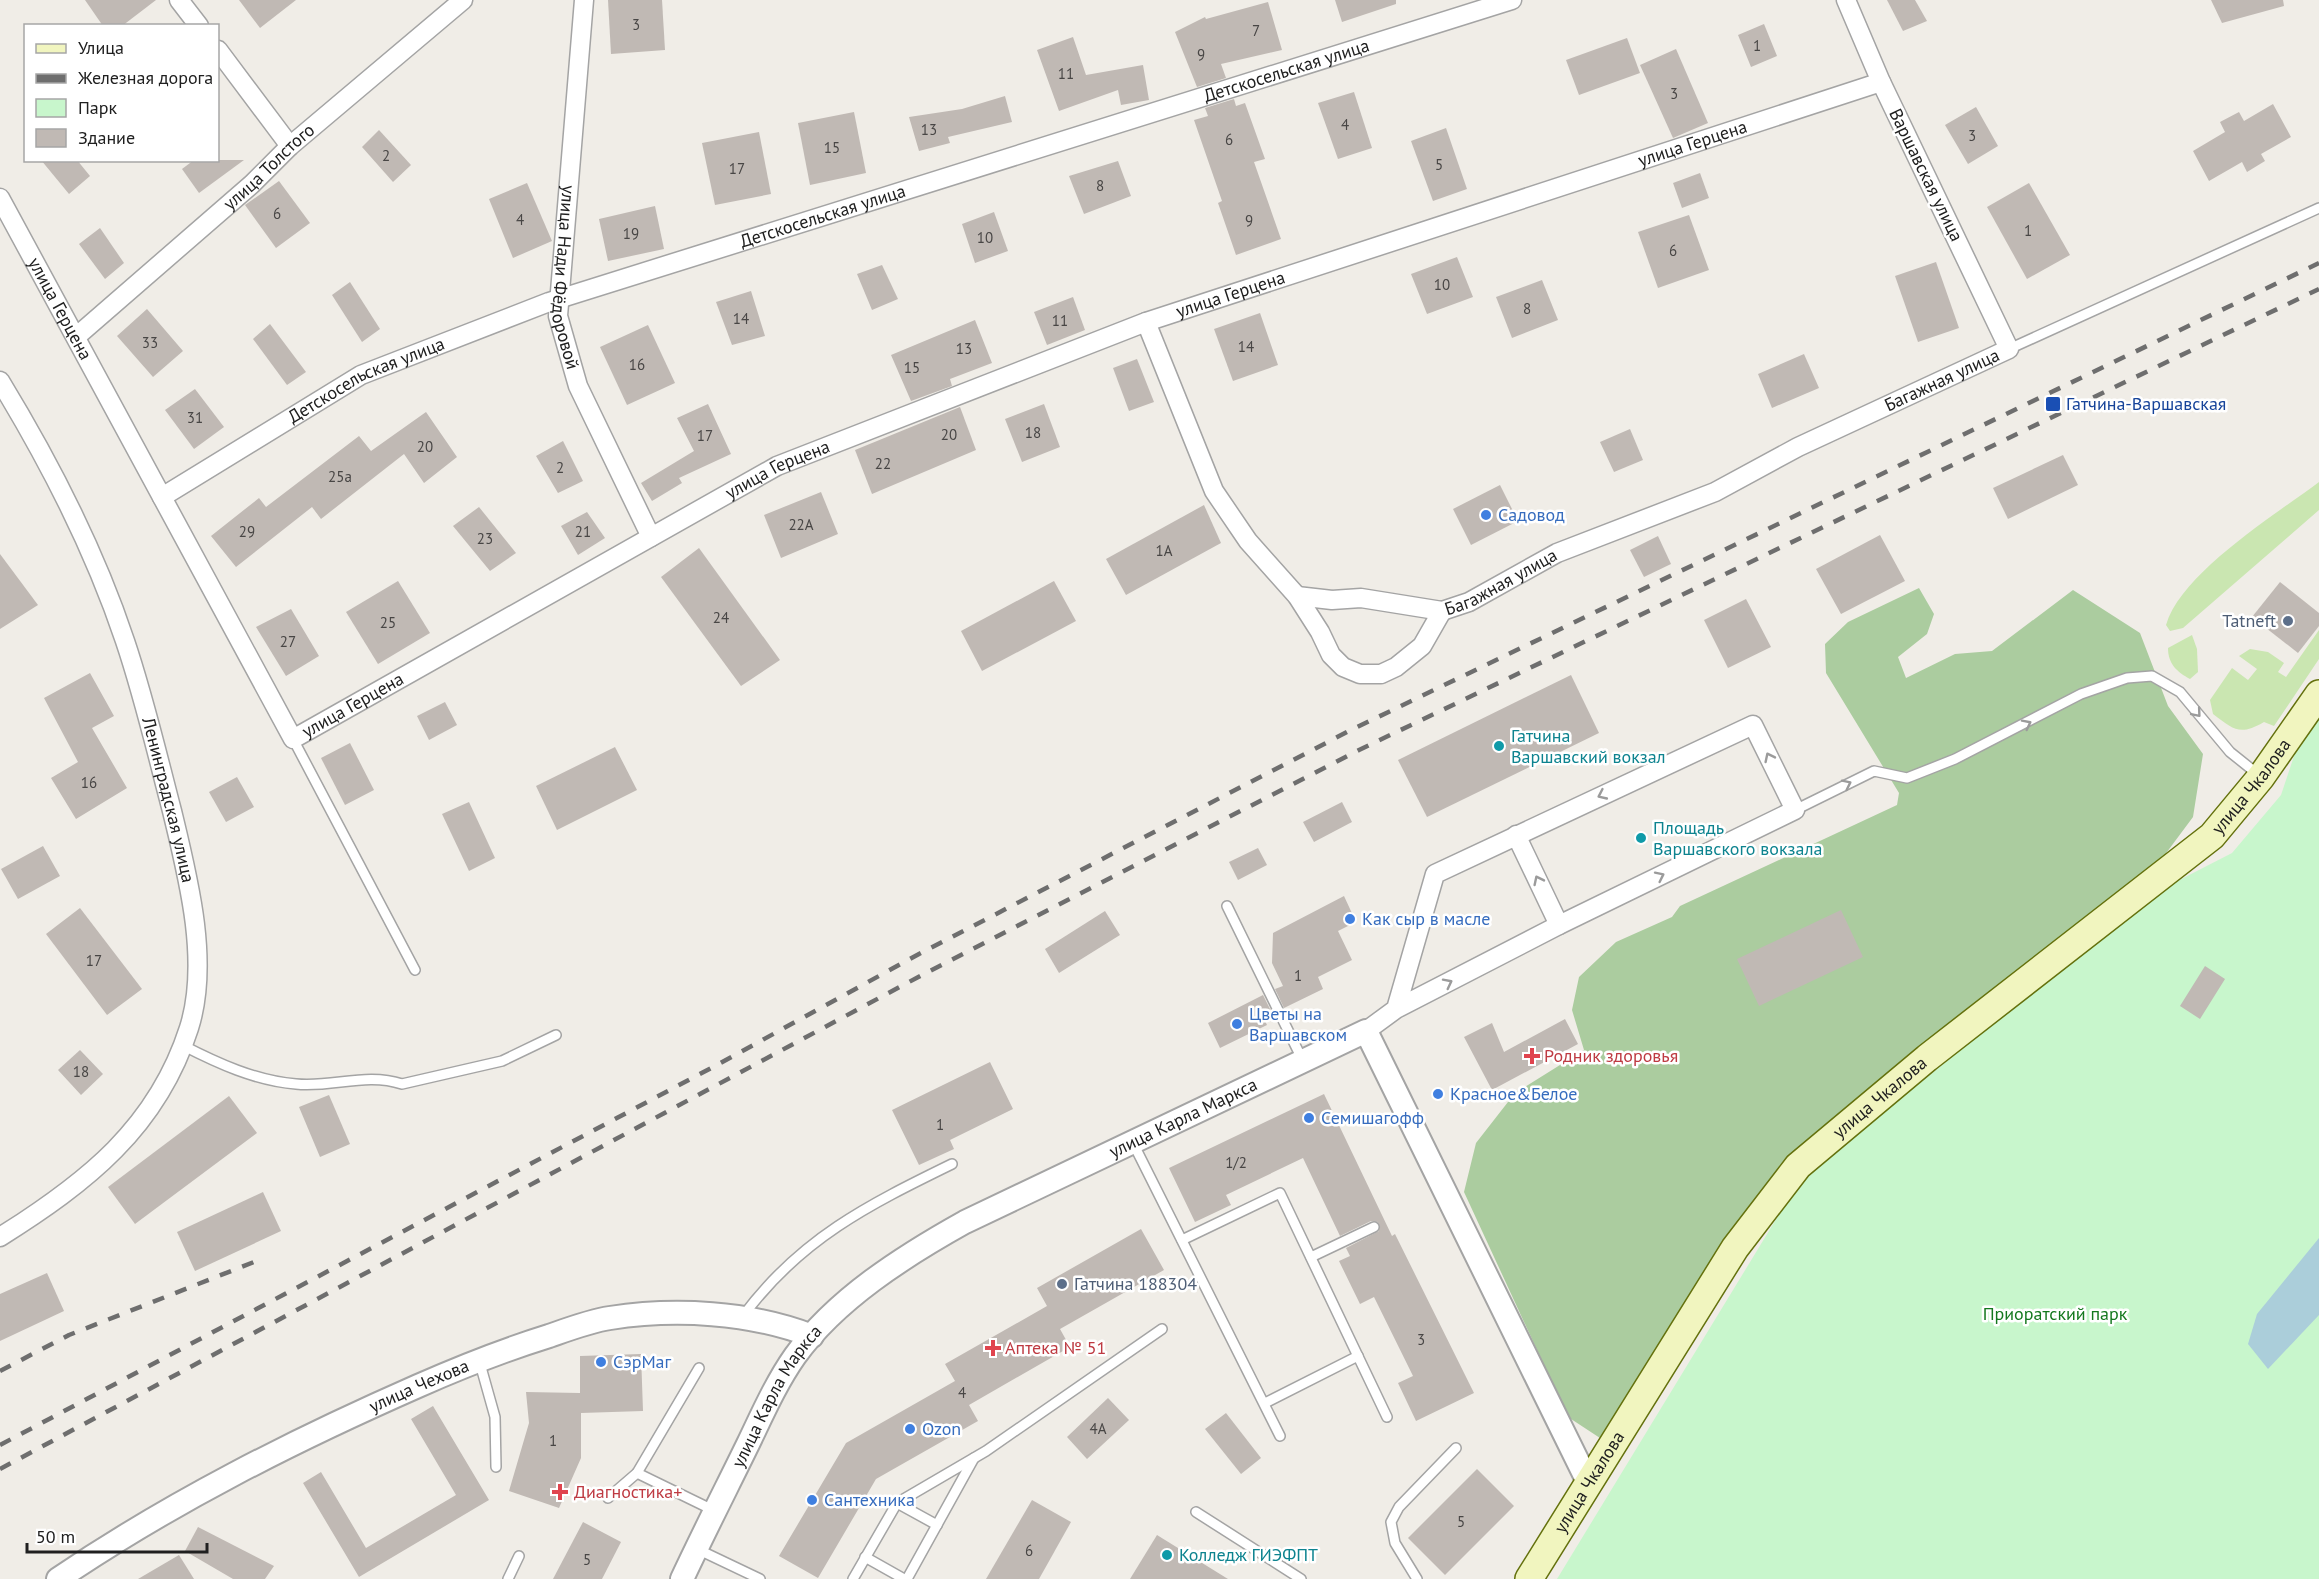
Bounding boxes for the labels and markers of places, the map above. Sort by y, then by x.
place label: Гатчина-Варшавская [2066,392,2226,415]
marker: Гатчина-Варшавская [2044,395,2062,413]
place label: Садовод [1498,503,1565,526]
marker: Садовод [1479,508,1493,522]
place label: Tatneft [2222,609,2276,632]
marker: Tatneft [2281,614,2295,628]
place label: Гатчина Варшавский вокзал [1511,724,1666,768]
marker: Гатчина Варшавский вокзал [1492,739,1506,753]
place label: Площадь Варшавского вокзала [1653,816,1822,860]
marker: Площадь Варшавского вокзала [1634,831,1648,845]
place label: Как сыр в масле [1362,907,1490,930]
marker: Как сыр в масле [1343,912,1357,926]
place label: Цветы на Варшавском [1249,1002,1347,1046]
marker: Цветы на Варшавском [1230,1017,1244,1031]
place label: Родник здоровья [1544,1044,1678,1067]
marker: Родник здоровья [1525,1049,1539,1063]
place label: Красное&Белое [1450,1082,1577,1105]
marker: Красное&Белое [1431,1087,1445,1101]
place label: Семишагофф [1321,1106,1424,1129]
marker: Семишагофф [1302,1111,1316,1125]
place label: Гатчина 188304 [1074,1272,1197,1295]
marker: Гатчина 188304 [1055,1277,1069,1291]
place label: Аптека № 51 [1005,1336,1106,1359]
marker: Аптека № 51 [986,1341,1000,1355]
place label: СэрМаг [613,1350,672,1373]
marker: СэрМаг [594,1355,608,1369]
place label: Ozon [922,1417,961,1440]
marker: Ozon [903,1422,917,1436]
place label: Диагностика+ [574,1480,682,1503]
marker: Диагностика+ [551,1483,569,1501]
place label: Сантехника [824,1488,915,1511]
marker: Сантехника [805,1493,819,1507]
place label: Колледж ГИЭФПТ [1179,1543,1318,1566]
marker: Колледж ГИЭФПТ [1160,1548,1174,1562]

